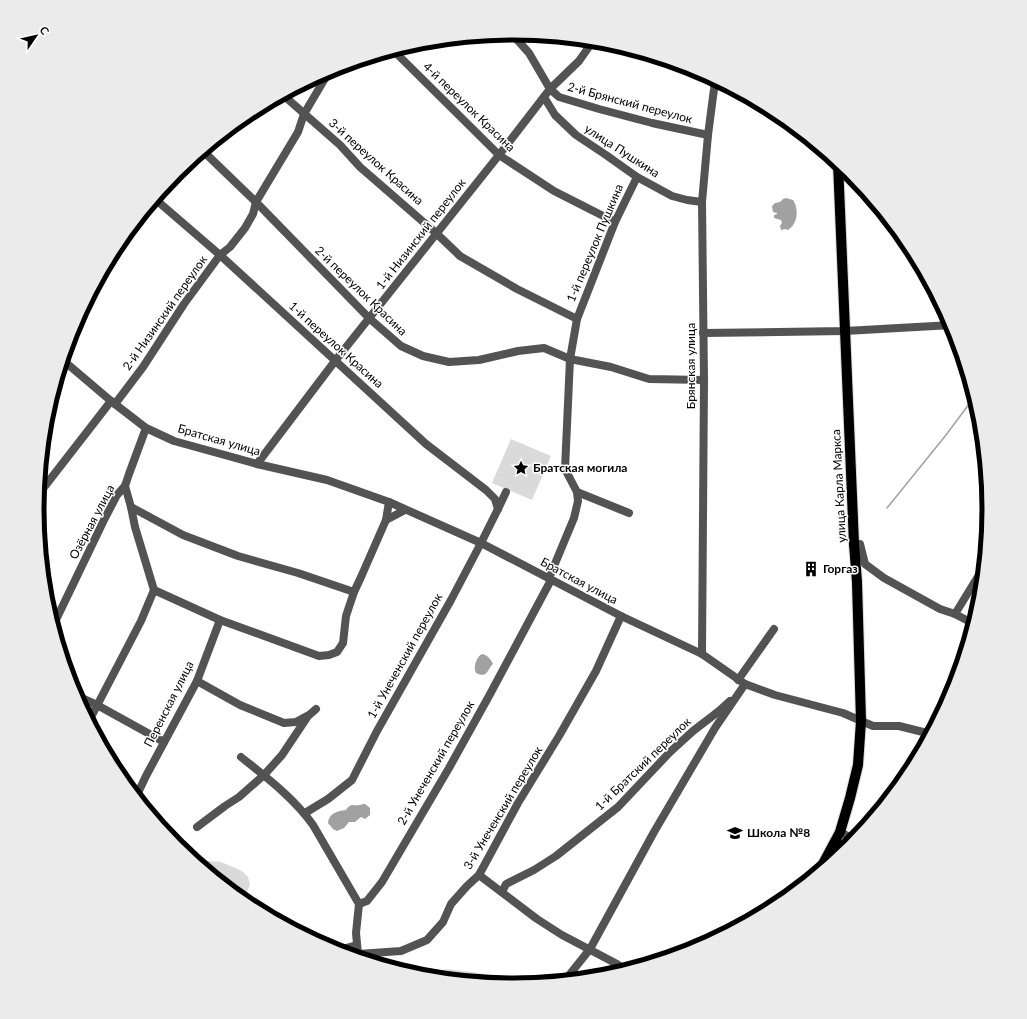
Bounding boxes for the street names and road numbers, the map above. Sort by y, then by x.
street label: 4-й переулок Красина [420,59,519,154]
street label: 2-й Брянский переулок [566,79,695,127]
street label: 3-й переулок Красина [326,115,427,208]
street label: улица Пушкина [582,121,663,180]
street label: 1-й Низинский переулок [373,175,469,292]
street label: 1-й переулок Пушкина [563,182,626,304]
street label: 2-й переулок Красина [312,243,411,338]
street label: 2-й Низинский переулок [119,252,210,373]
street label: 1-й переулок Красина [286,298,387,391]
street label: Брянская улица [683,323,698,409]
street label: Братская улица [176,421,262,459]
street label: улица Карла Маркса [828,429,849,543]
street label: Озёрная улица [66,482,118,562]
street label: Братская улица [538,554,620,607]
street label: 1-й Унеченский переулок [364,590,446,721]
street label: Перенская улица [140,658,197,749]
street label: 2-й Унеченский переулок [394,697,478,828]
street label: 1-й Братский переулок [592,713,694,813]
street label: 3-й Унеченский переулок [460,743,546,872]

